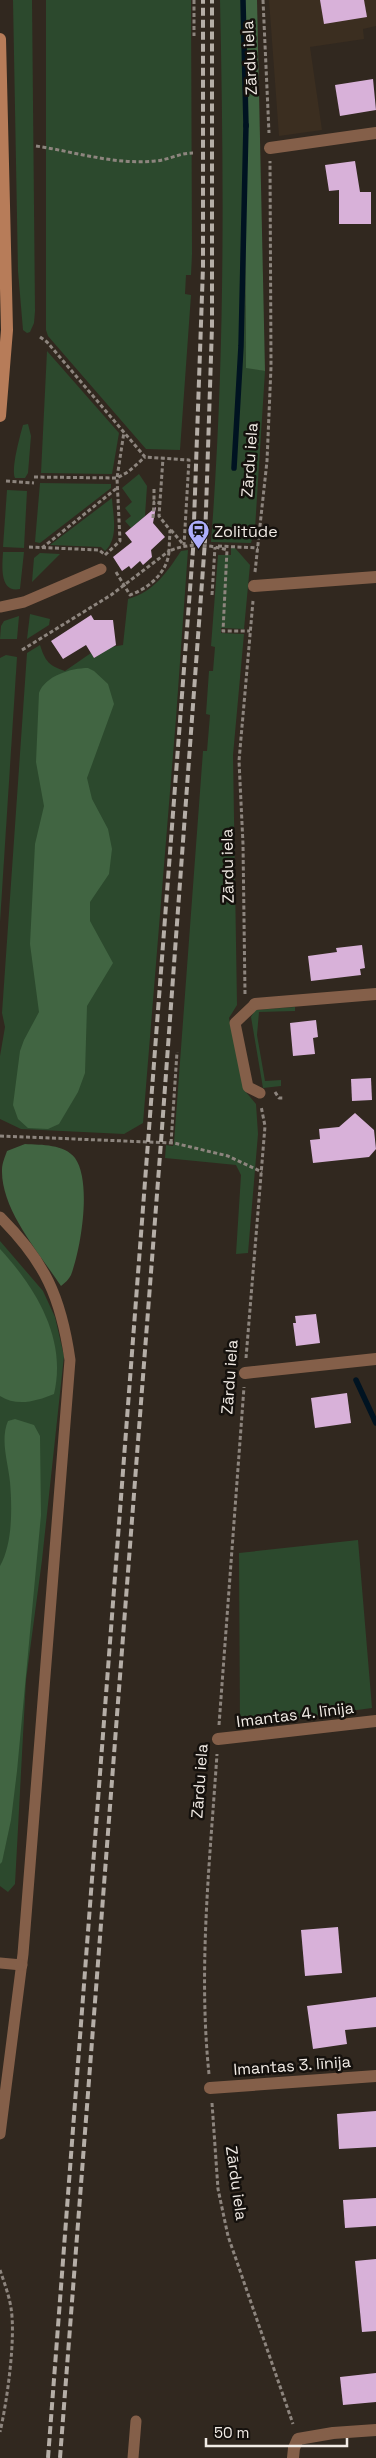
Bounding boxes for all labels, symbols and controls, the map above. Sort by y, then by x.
street label: Zārdu iela [237,20,262,96]
street label: Zārdu iela [236,422,263,498]
station icon: Zolitūde [186,519,210,550]
place label: Zolitūde [214,521,278,542]
street label: Zārdu iela [216,828,239,904]
street label: Zārdu iela [216,1339,243,1415]
street label: Imantas 4. līnija [235,1697,355,1732]
street label: Zārdu iela [186,1743,213,1819]
street label: Imantas 3. līnija [233,2051,352,2080]
street label: Zārdu iela [221,2145,252,2222]
scale bar [206,2416,347,2448]
text: 50 m [214,2423,249,2442]

